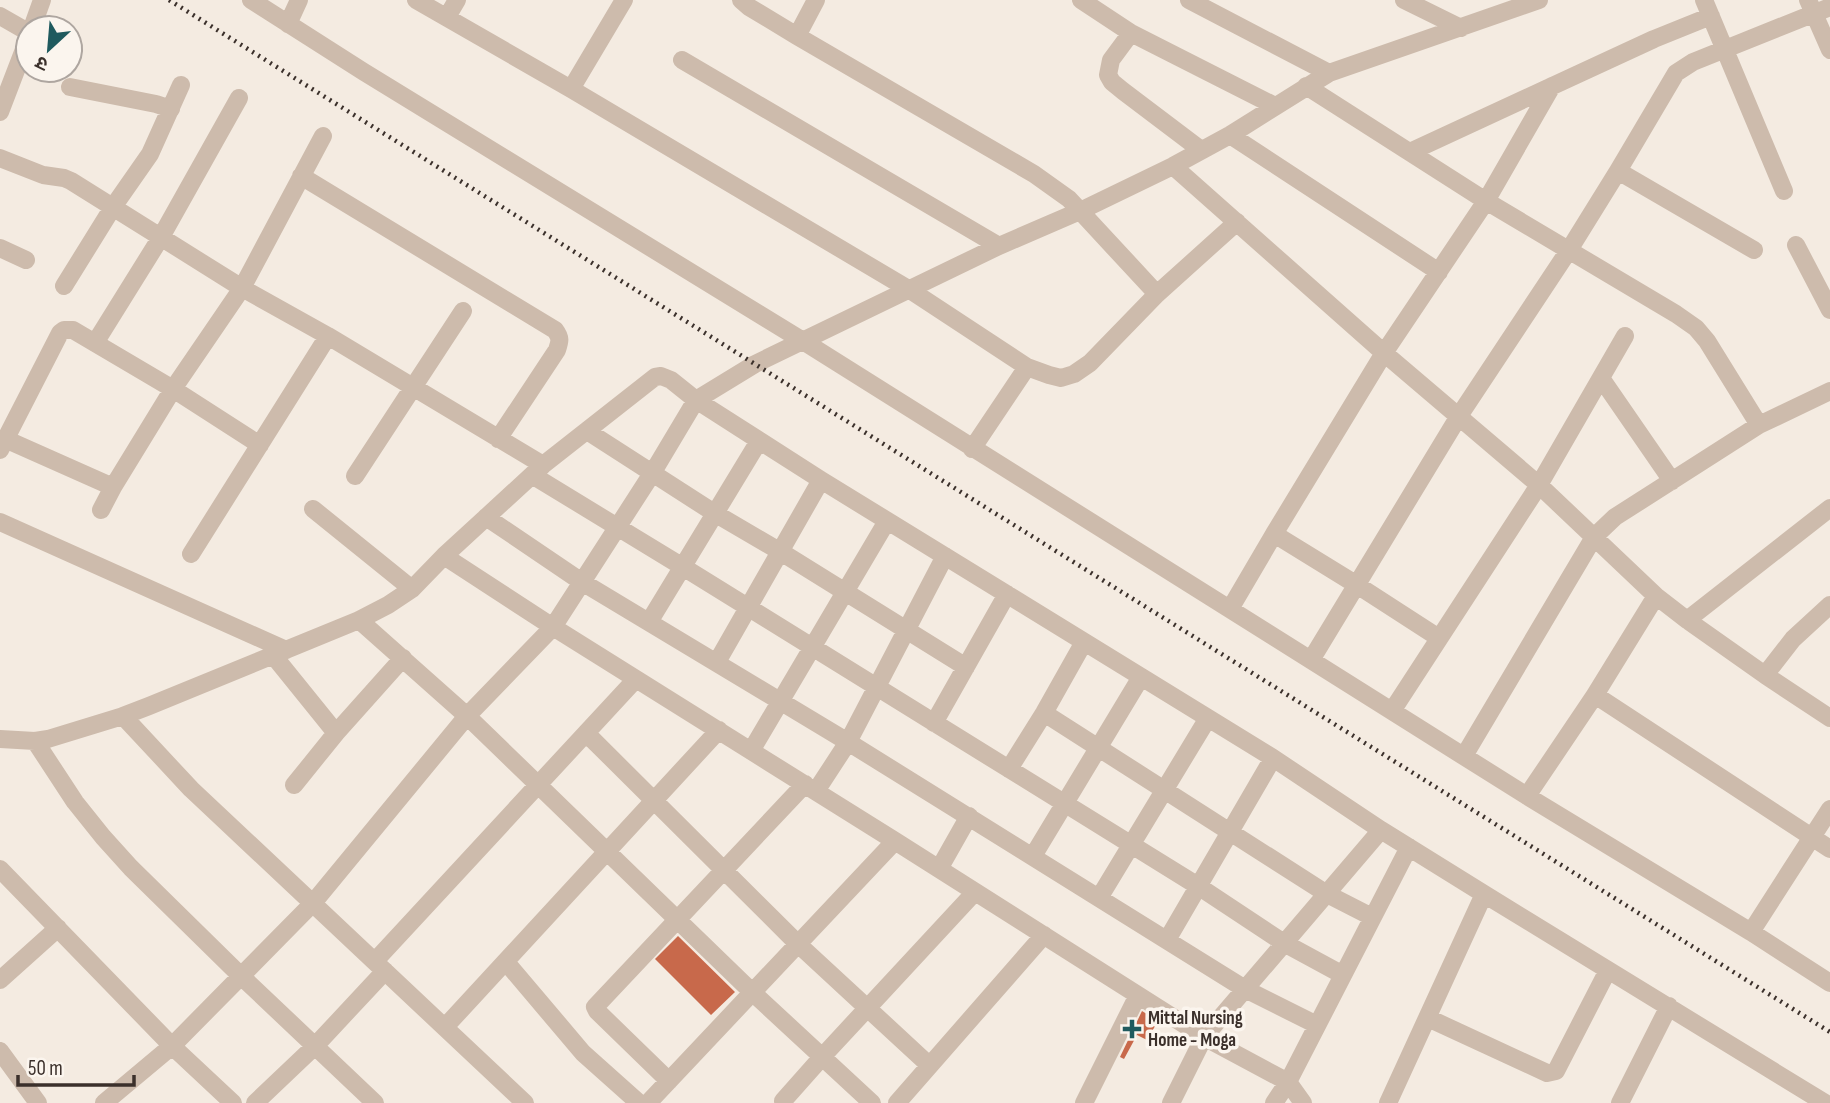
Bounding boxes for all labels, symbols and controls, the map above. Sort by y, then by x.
north arrow [14,14,84,84]
text: उ [31,50,52,76]
place label: Mittal Nursing Home - Moga [1148,1007,1243,1052]
marker: Mittal Nursing Home - Moga [1122,1019,1142,1039]
scale bar [18,1044,133,1088]
text: 50 m [28,1056,63,1081]

